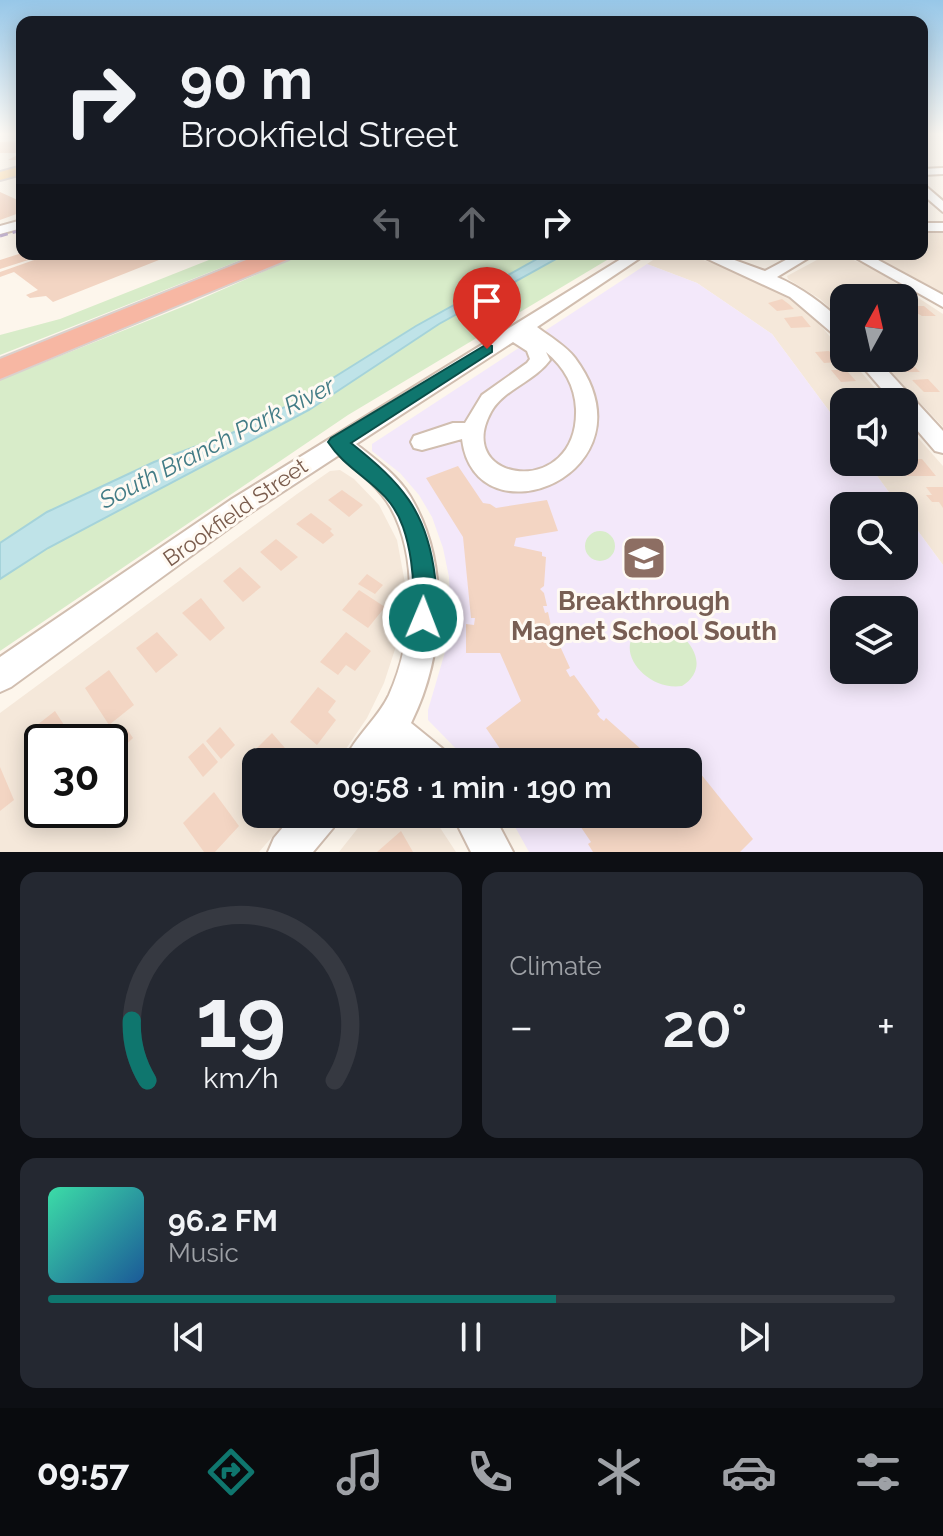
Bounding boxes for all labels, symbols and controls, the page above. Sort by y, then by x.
text: 90 m [180,46,313,112]
icon: right [48,48,152,152]
text: Brookfield Street [180,113,458,155]
icon: left [366,200,410,244]
icon: ahead [450,200,494,244]
icon: right [534,200,578,244]
pin [453,267,521,349]
icon: arrive [465,279,509,323]
north arrow [830,284,918,372]
map controls [830,284,918,684]
water label: South Branch Park River [93,370,340,515]
button: sound [830,388,918,476]
street label: Brookfield Street [158,452,313,571]
button: search [830,492,918,580]
school or university icon: Breakthrough Magnet School South [620,534,668,582]
position arrow [381,576,465,660]
place label: Breakthrough Magnet School South [511,586,777,646]
button: layers [830,596,918,684]
speed limit sign: 30 [24,724,128,828]
text: 09:58 · 1 min · 190 m [332,770,612,805]
text: Climate [510,951,602,981]
text: 19 [196,969,286,1066]
text: 20° [662,991,748,1061]
text: − [510,1001,533,1052]
text: + [877,1001,895,1052]
text: km/h [203,1061,278,1095]
text: 96.2 FM [168,1203,278,1238]
text: Music [168,1238,239,1268]
icon: previous [167,1315,211,1359]
icon: pause [449,1315,493,1359]
icon: next [732,1315,776,1359]
icon: directions [203,1444,259,1500]
icon: music [332,1444,388,1500]
icon: phone [462,1444,518,1500]
icon: climate [591,1444,647,1500]
icon: car [721,1444,777,1500]
icon: filters [850,1444,906,1500]
text: 09:57 [37,1451,129,1493]

